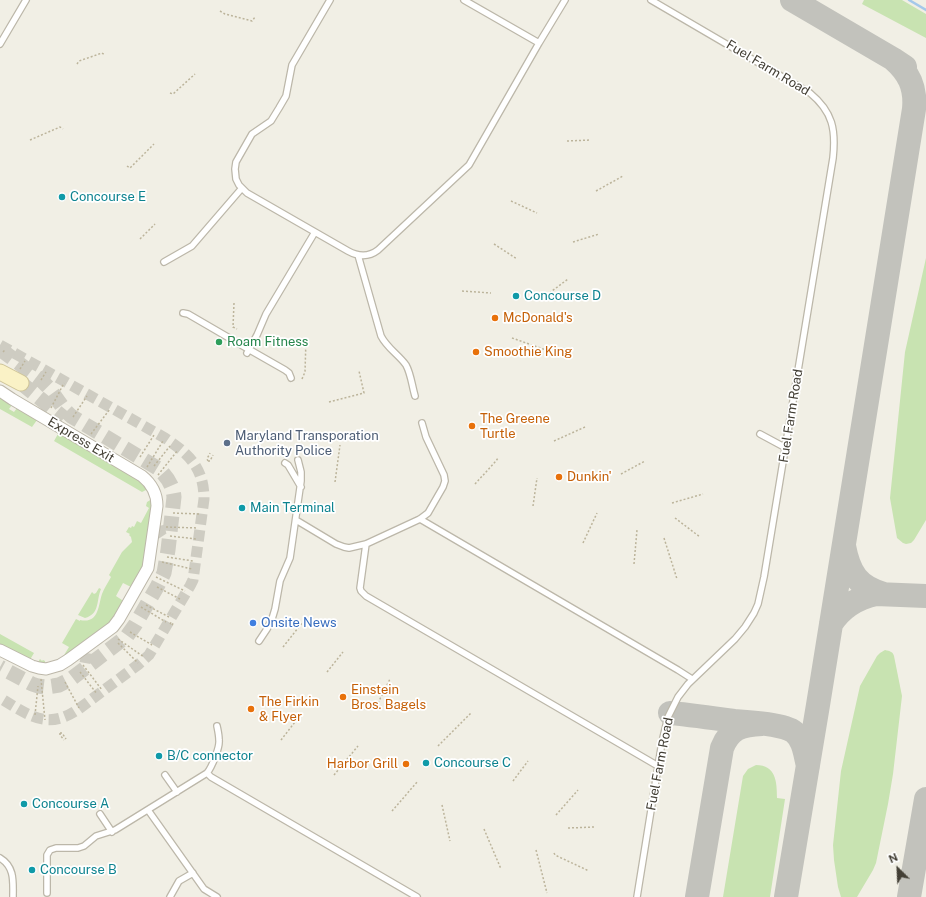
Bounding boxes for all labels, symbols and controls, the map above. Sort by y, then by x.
street label: Fuel Farm Road [723,37,813,99]
place label: Concourse E [70,189,146,205]
marker: Concourse E [57,192,67,202]
place label: Concourse D [524,288,601,304]
marker: Concourse D [511,291,521,301]
place label: McDonald's [503,310,573,326]
marker: McDonald's [490,313,500,323]
place label: Roam Fitness [227,334,308,350]
marker: Roam Fitness [214,337,224,347]
place label: Smoothie King [484,344,572,360]
marker: Smoothie King [471,347,481,357]
street label: Fuel Farm Road [776,368,806,464]
place label: The Greene Turtle [480,411,550,442]
street label: Express Exit [45,414,117,466]
marker: The Greene Turtle [467,421,477,431]
place label: Maryland Transporation Authority Police [235,428,379,459]
marker: Maryland Transporation Authority Police [222,438,232,448]
place label: Dunkin' [567,469,612,485]
marker: Dunkin' [554,472,564,482]
place label: Main Terminal [250,500,335,516]
marker: Main Terminal [237,503,247,513]
place label: Onsite News [261,615,337,631]
marker: Onsite News [248,618,258,628]
place label: Einstein Bros. Bagels [351,682,426,713]
marker: Einstein Bros. Bagels [338,692,348,702]
place label: The Firkin & Flyer [259,694,319,725]
marker: The Firkin & Flyer [246,704,256,714]
street label: Fuel Farm Road [643,716,677,812]
place label: B/C connector [167,748,253,764]
marker: B/C connector [154,751,164,761]
place label: Concourse C [434,755,511,771]
place label: Harbor Grill [327,756,398,772]
marker: Concourse C [421,758,431,768]
marker: Harbor Grill [401,759,411,769]
place label: Concourse A [32,796,109,812]
marker: Concourse A [19,799,29,809]
north arrow [878,849,918,889]
text: N [887,851,899,865]
place label: Concourse B [40,862,117,878]
marker: Concourse B [27,865,37,875]

